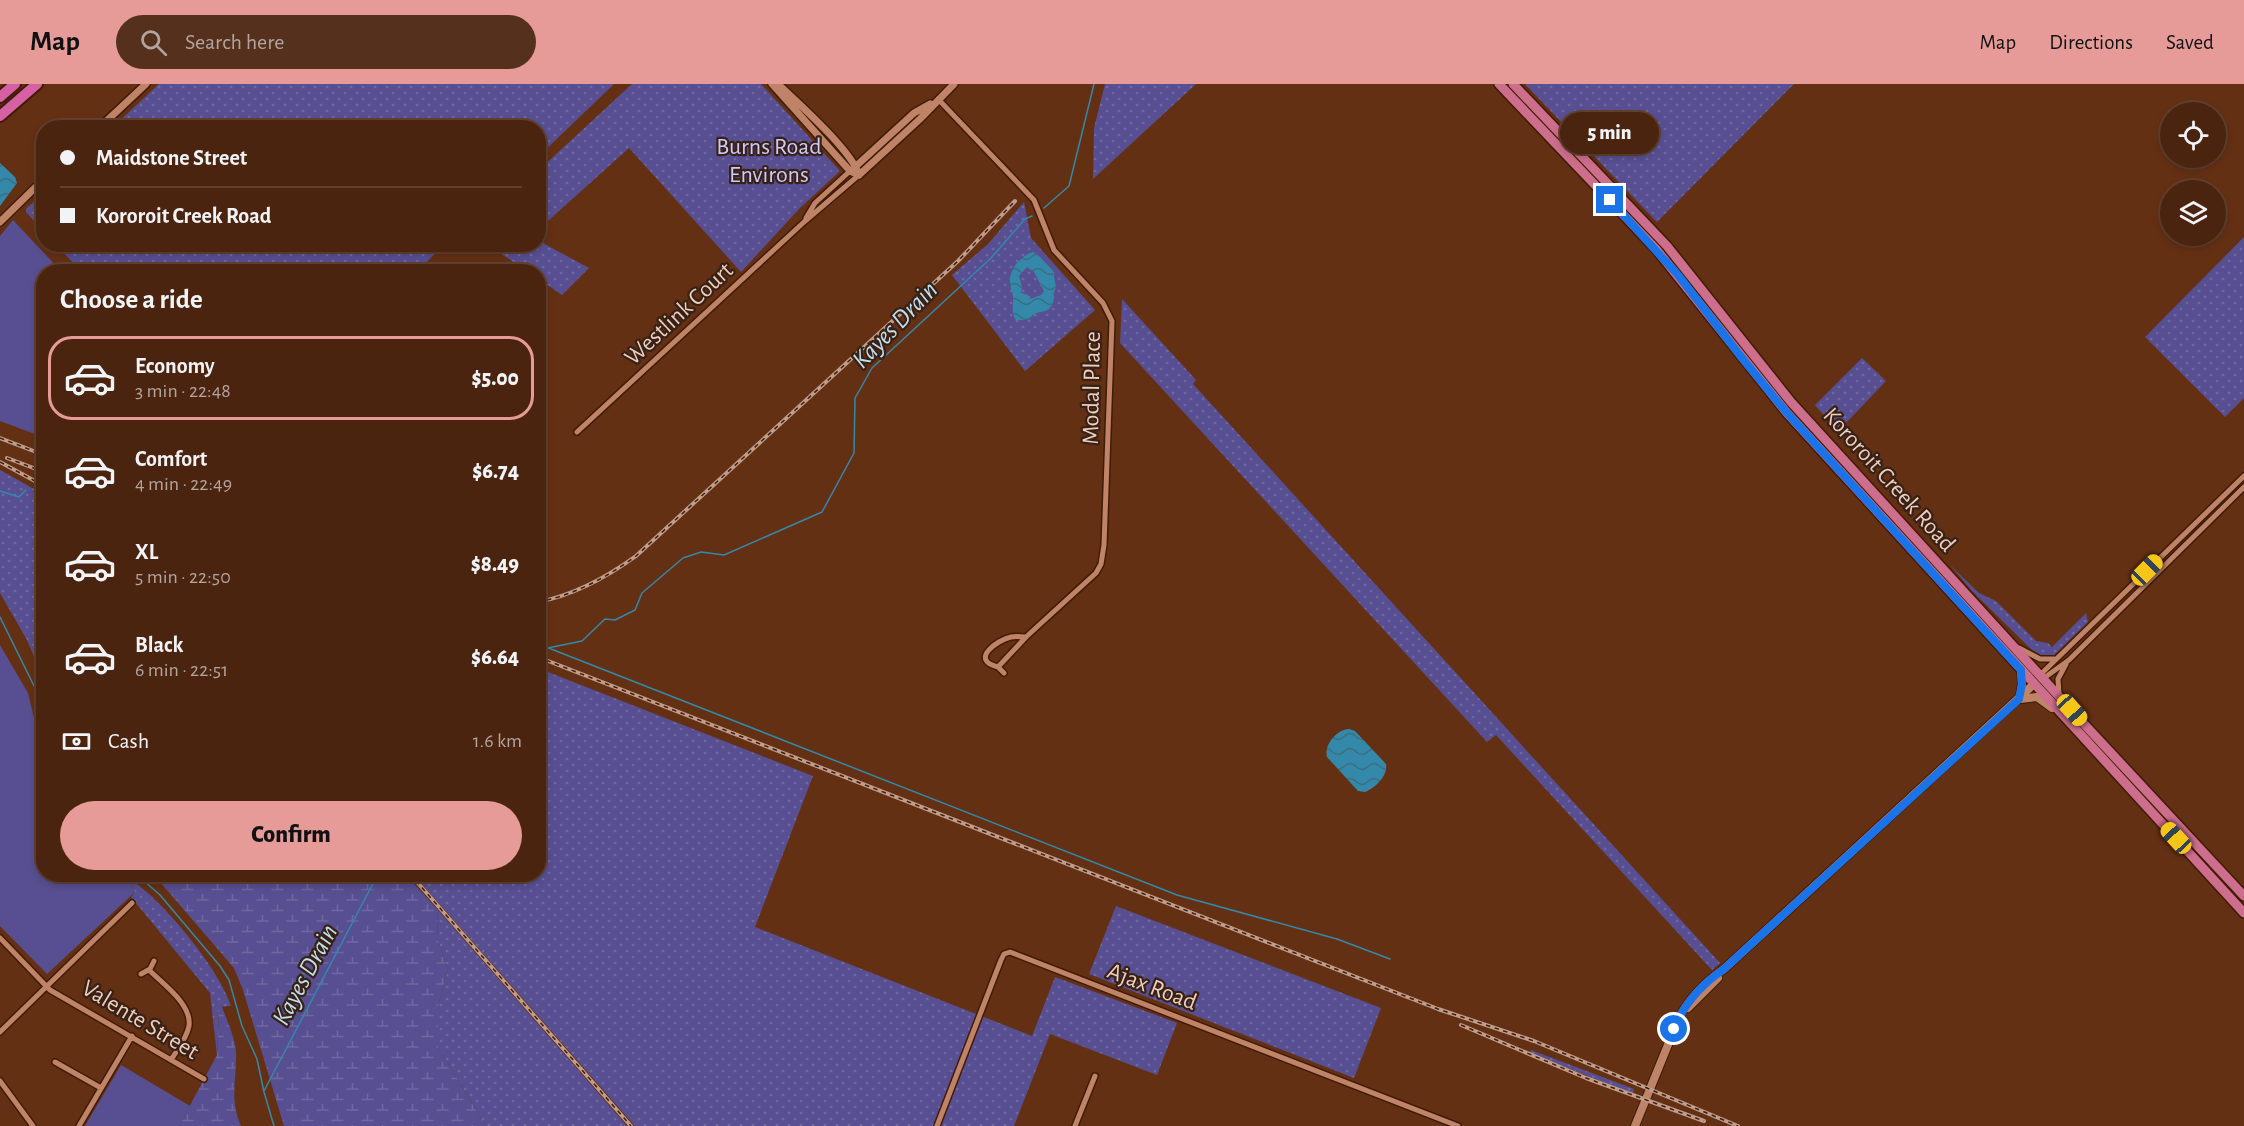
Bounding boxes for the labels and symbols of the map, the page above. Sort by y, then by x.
callout: 5 min [1560,113,1660,155]
park label: Burns Road Environs [716,135,822,187]
route end [1596,186,1623,213]
street label: Westlink Court [620,258,738,370]
water label: Kayes Drain [847,276,943,374]
street label: Modal Place [1079,331,1105,445]
street label: Kororoit Creek Road [1818,403,1960,557]
car [2128,551,2166,589]
car [2053,691,2091,729]
car [2157,819,2195,857]
water label: Kayes Drain [268,920,342,1030]
street label: Ajax Road [1104,959,1200,1015]
street label: Valente Street [77,976,203,1064]
route start [1660,1015,1687,1042]

